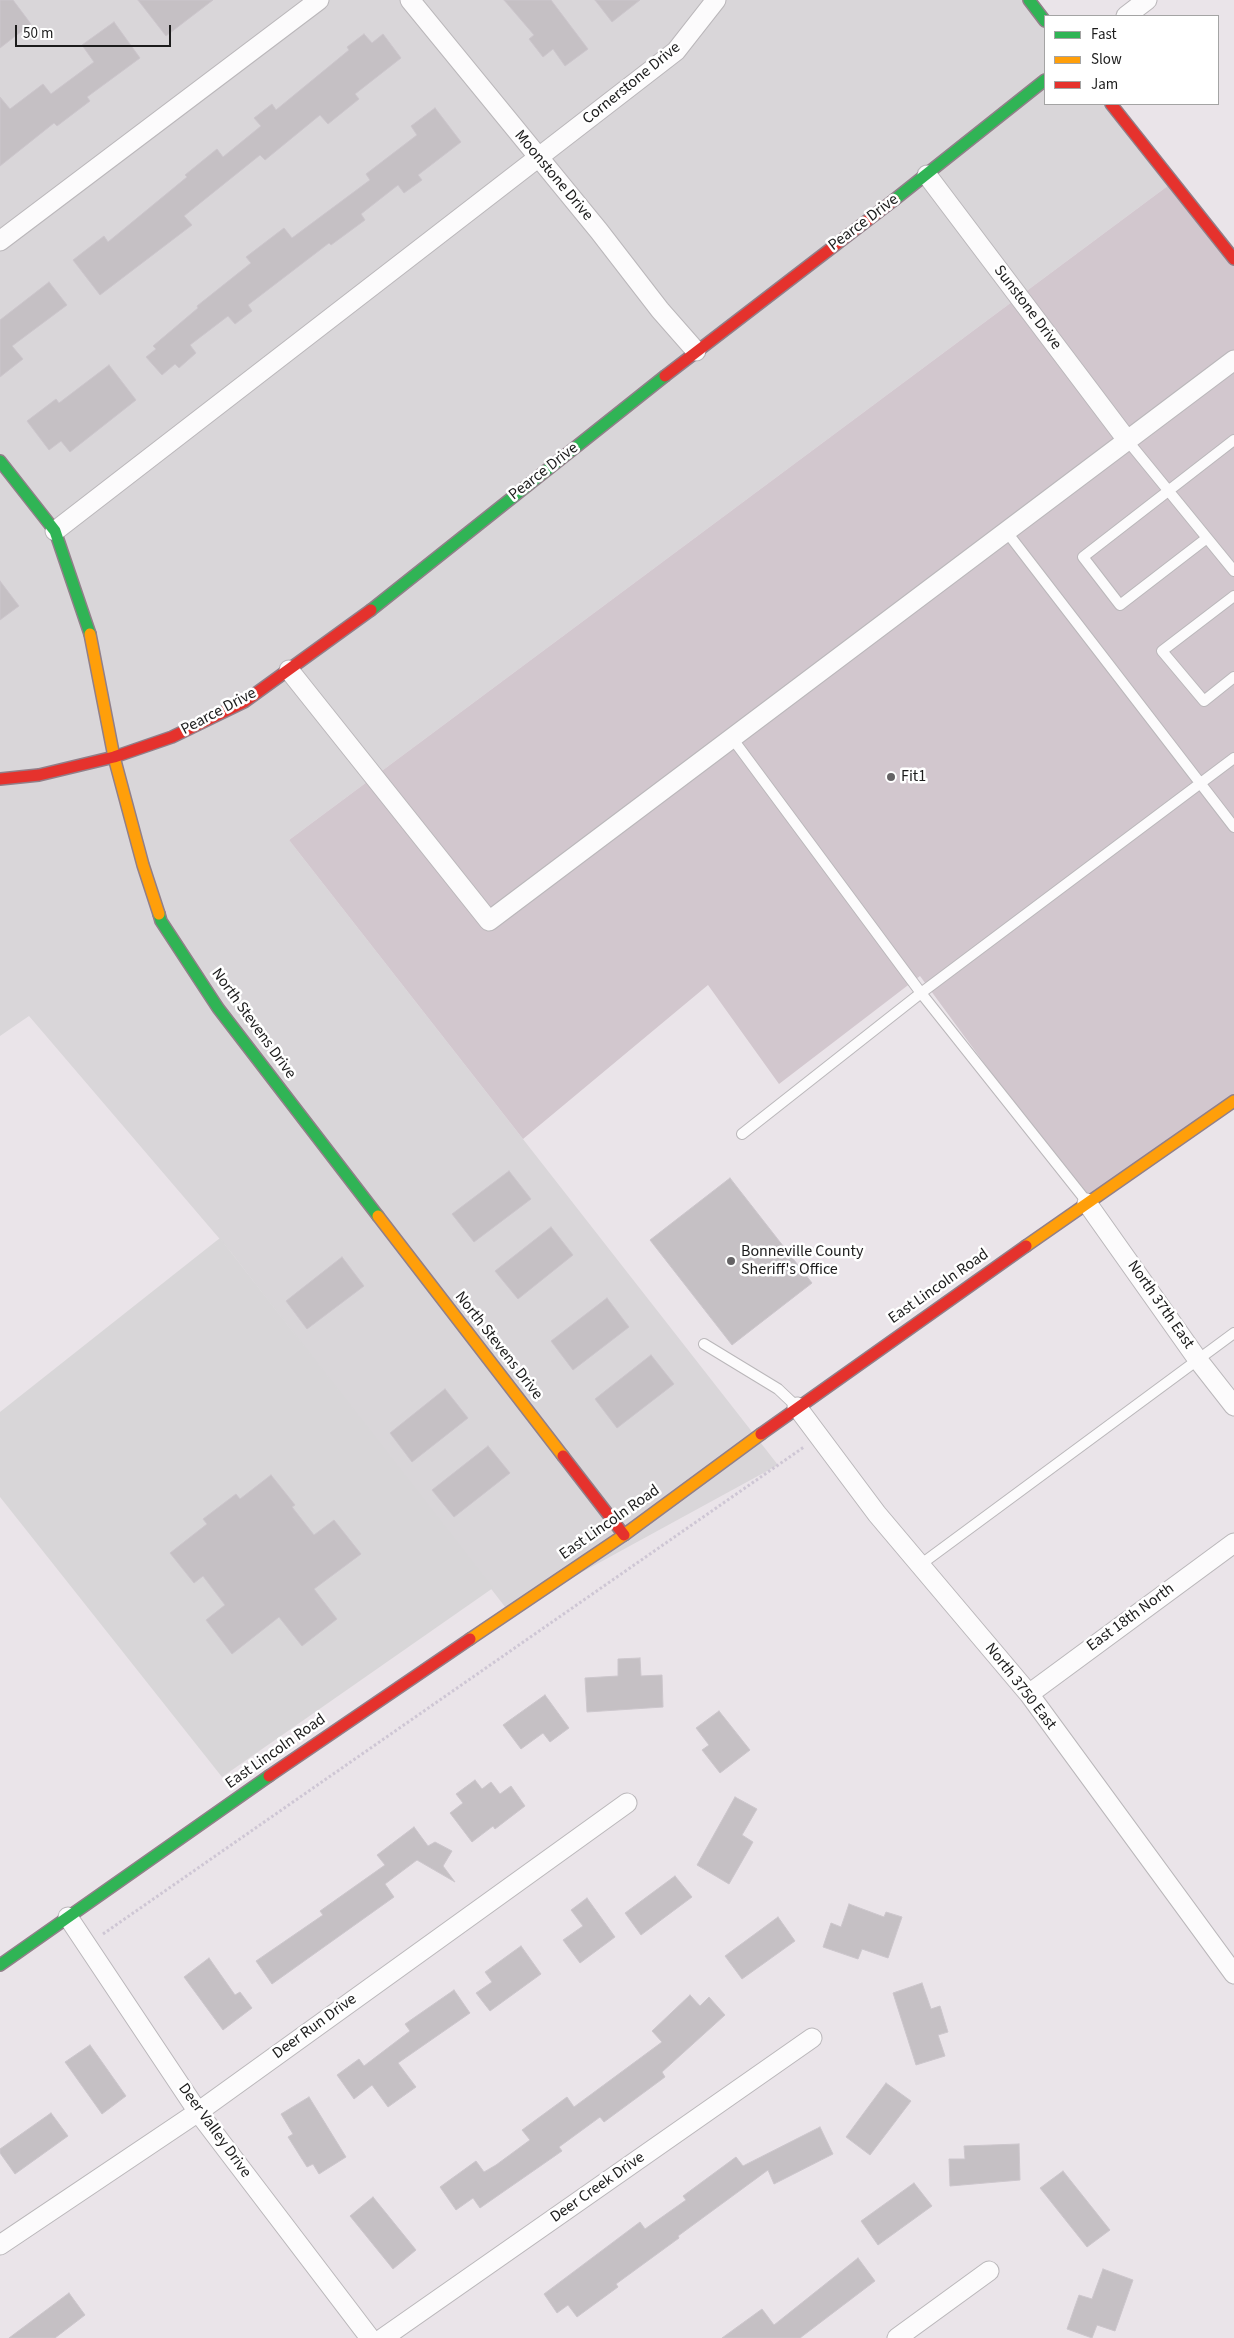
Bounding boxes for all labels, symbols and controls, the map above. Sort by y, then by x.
scale bar [18,15,174,47]
legend [1044,15,1219,105]
text: 50 m [23,23,53,44]
text: Fast [1091,24,1117,45]
street label: Cornerstone Drive [579,39,685,129]
text: Slow [1091,49,1122,70]
text: Jam [1091,74,1118,95]
street label: Moonstone Drive [509,127,597,225]
street label: Pearce Drive [825,190,903,256]
street label: Sunstone Drive [989,262,1065,354]
street label: Pearce Drive [506,439,582,505]
street label: Pearce Drive [178,684,260,740]
place label: Fit1 [901,767,926,787]
marker: Fit1 [885,771,897,783]
street label: North Stevens Drive [206,965,300,1083]
place label: Bonneville County Sheriff's Office [741,1242,863,1280]
street label: East Lincoln Road [885,1245,993,1329]
marker: Bonneville County Sheriff's Office [725,1255,737,1267]
street label: North 37th East [1122,1257,1198,1353]
street label: North Stevens Drive [450,1288,546,1404]
street label: East Lincoln Road [556,1481,664,1565]
street label: East 18th North [1084,1580,1178,1656]
street label: North 3750 East [980,1640,1060,1734]
street label: East Lincoln Road [222,1710,330,1794]
street label: Deer Run Drive [269,1990,361,2064]
street label: Deer Valley Drive [173,2080,255,2182]
street label: Deer Creek Drive [547,2148,649,2228]

